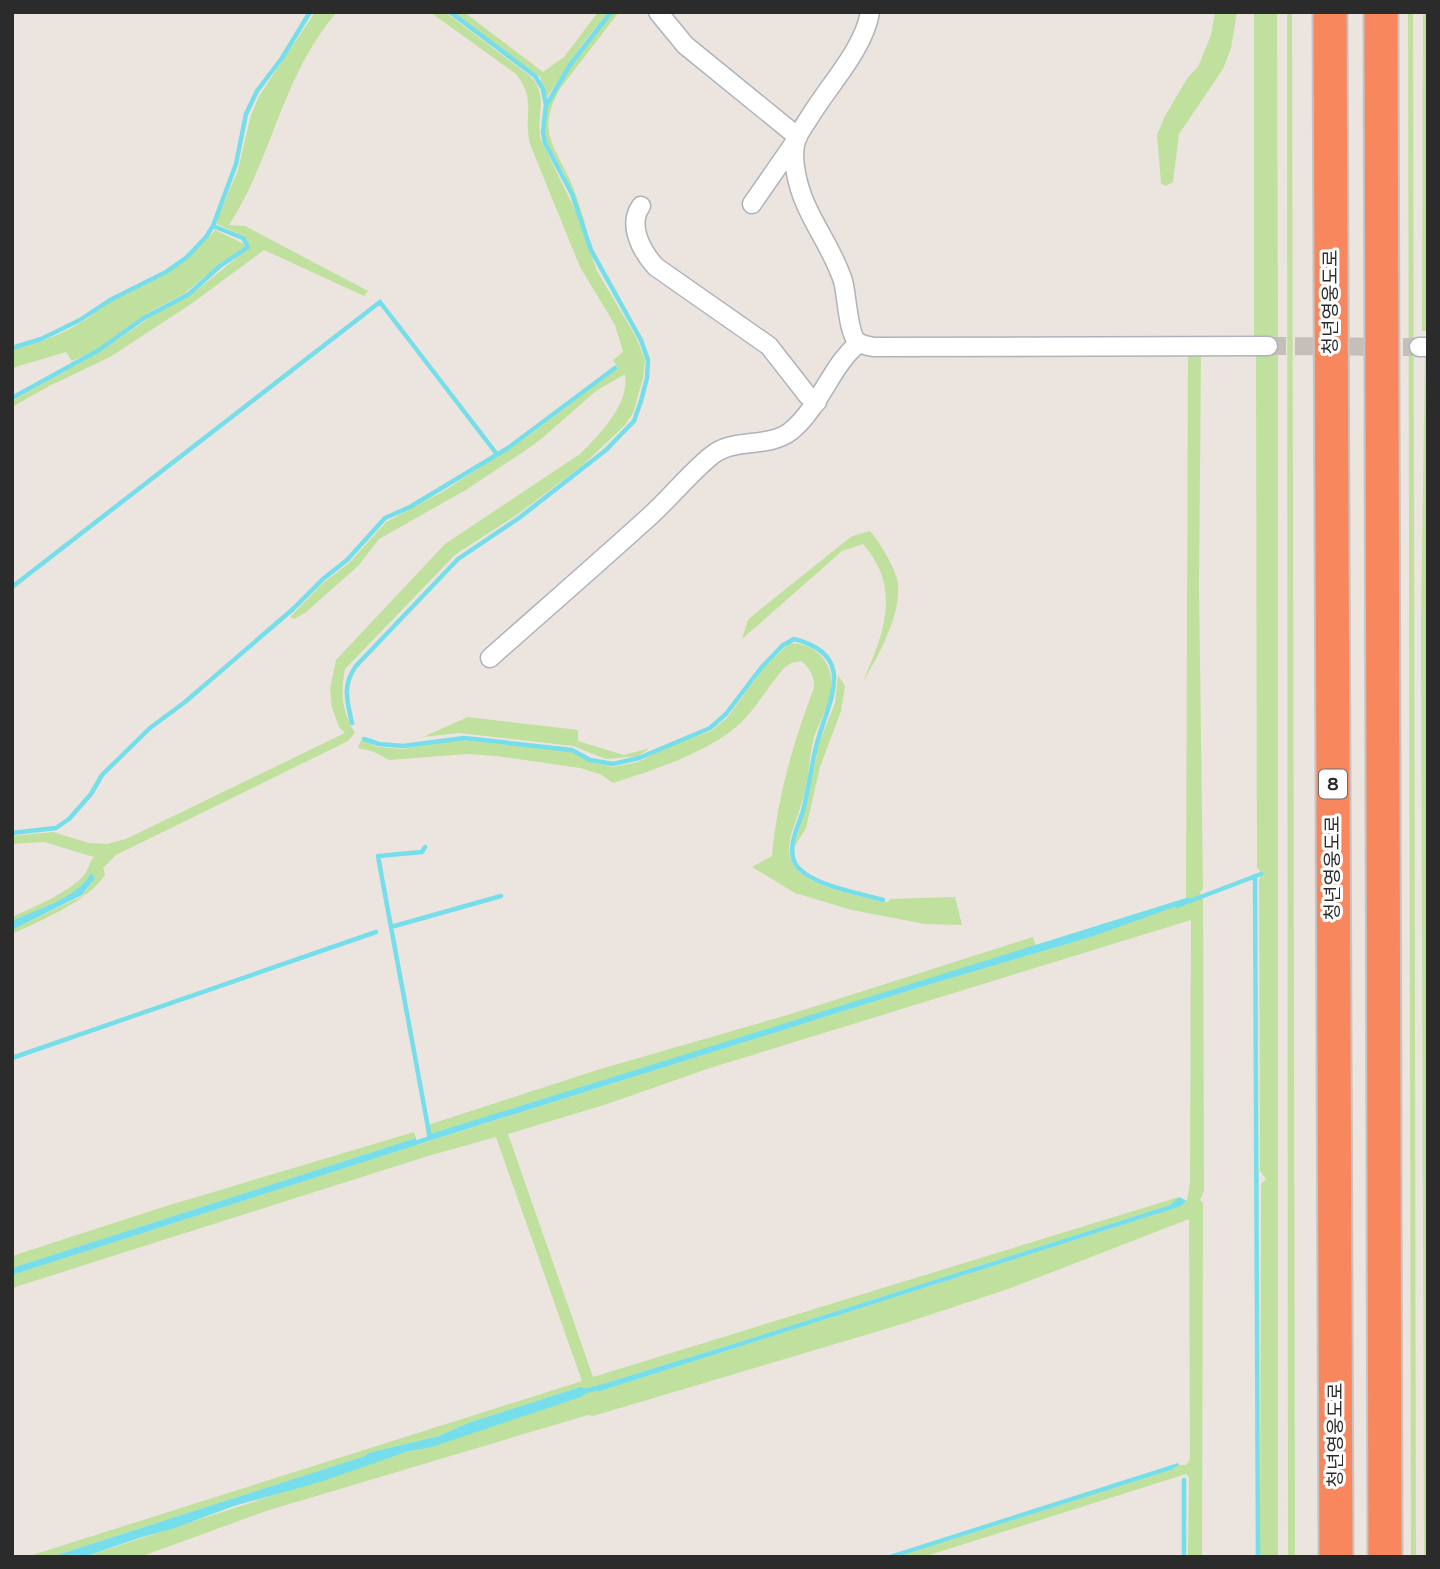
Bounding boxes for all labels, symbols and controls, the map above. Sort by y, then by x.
street label: 청년영웅도로 [1320,250,1342,354]
road number: 8 [1319,770,1347,798]
street label: 청년영웅도로 [1322,816,1344,920]
street label: 청년영웅도로 [1325,1383,1347,1487]

